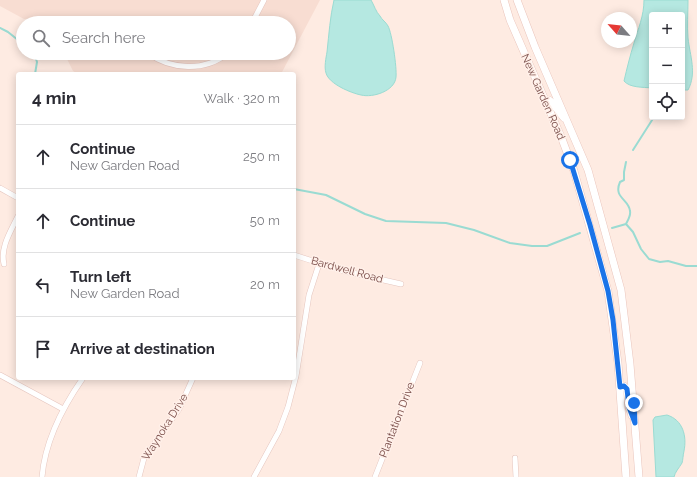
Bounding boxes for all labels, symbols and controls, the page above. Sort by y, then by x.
north arrow [601,12,637,48]
map controls [649,12,685,120]
button: + [649,12,685,48]
search box [16,16,296,60]
icon: search [30,27,52,49]
text: Search here [62,29,145,47]
button: − [649,48,685,84]
street label: New Garden Road [518,52,568,142]
button: locate [649,84,685,120]
text: 4 min [32,88,76,108]
text: Walk · 320 m [204,91,280,106]
text: Continue [70,140,135,158]
icon: ahead [32,146,54,168]
text: 250 m [243,149,280,164]
route start [561,151,579,169]
text: New Garden Road [70,158,179,173]
icon: ahead [32,210,54,232]
text: Continue [70,212,135,230]
text: 50 m [250,213,280,228]
street label: Bardwell Road [310,254,385,286]
text: Turn left [70,268,131,286]
icon: left [32,274,54,296]
text: 20 m [250,277,280,292]
text: New Garden Road [70,286,179,301]
icon: arrive [32,338,54,360]
text: Arrive at destination [70,340,215,358]
street label: Plantation Drive [377,380,418,460]
street label: Waynoka Drive [139,391,191,463]
route end [625,394,643,412]

